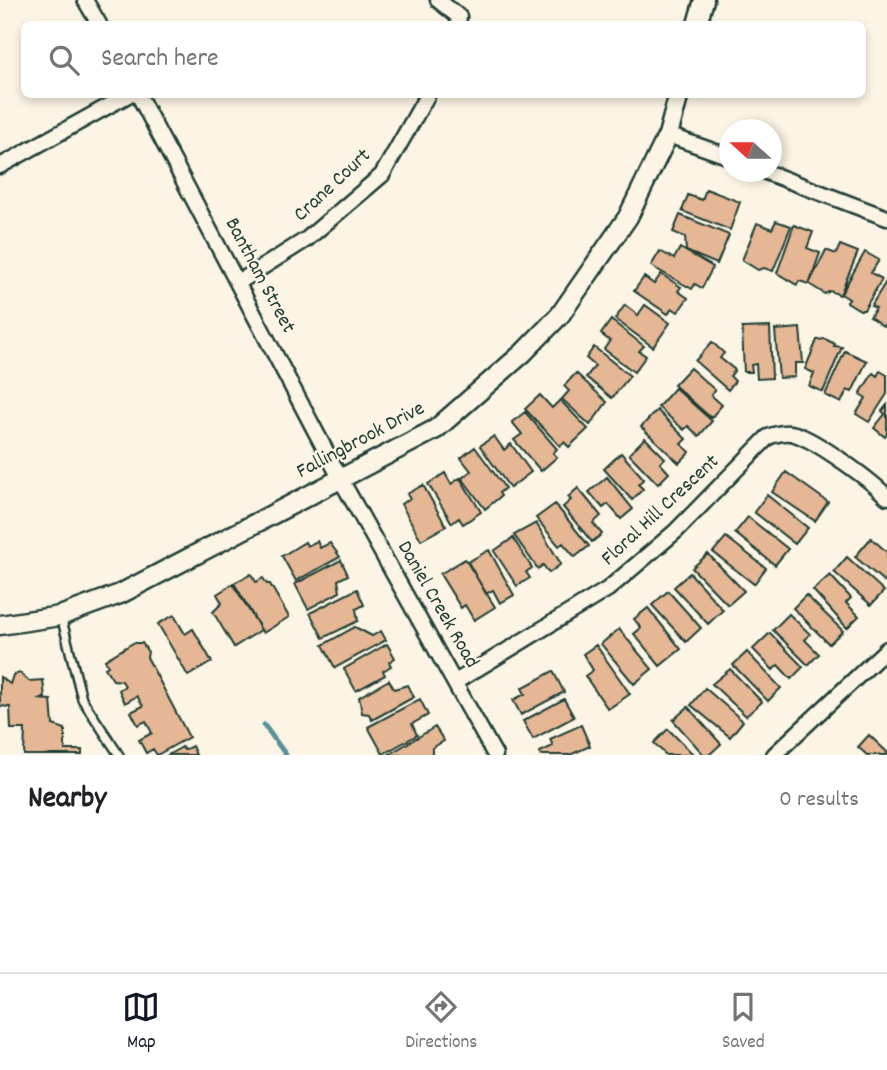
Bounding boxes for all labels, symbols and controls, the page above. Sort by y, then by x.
search box [21,21,866,98]
icon: search [45,41,83,79]
text: Search here [101,41,219,78]
north arrow [719,119,782,182]
street label: Crane Court [288,142,379,230]
street label: Bantham Street [216,213,302,339]
street label: Fallingbrook Drive [292,395,430,487]
street label: Floral Hill Crescent [595,448,727,574]
street label: Daniel Creek Road [388,536,486,674]
text: Nearby [28,779,106,822]
text: 0 results [779,784,859,817]
tab: Map [122,988,160,1057]
tab: Directions [405,988,477,1057]
tab: Saved [722,988,765,1057]

